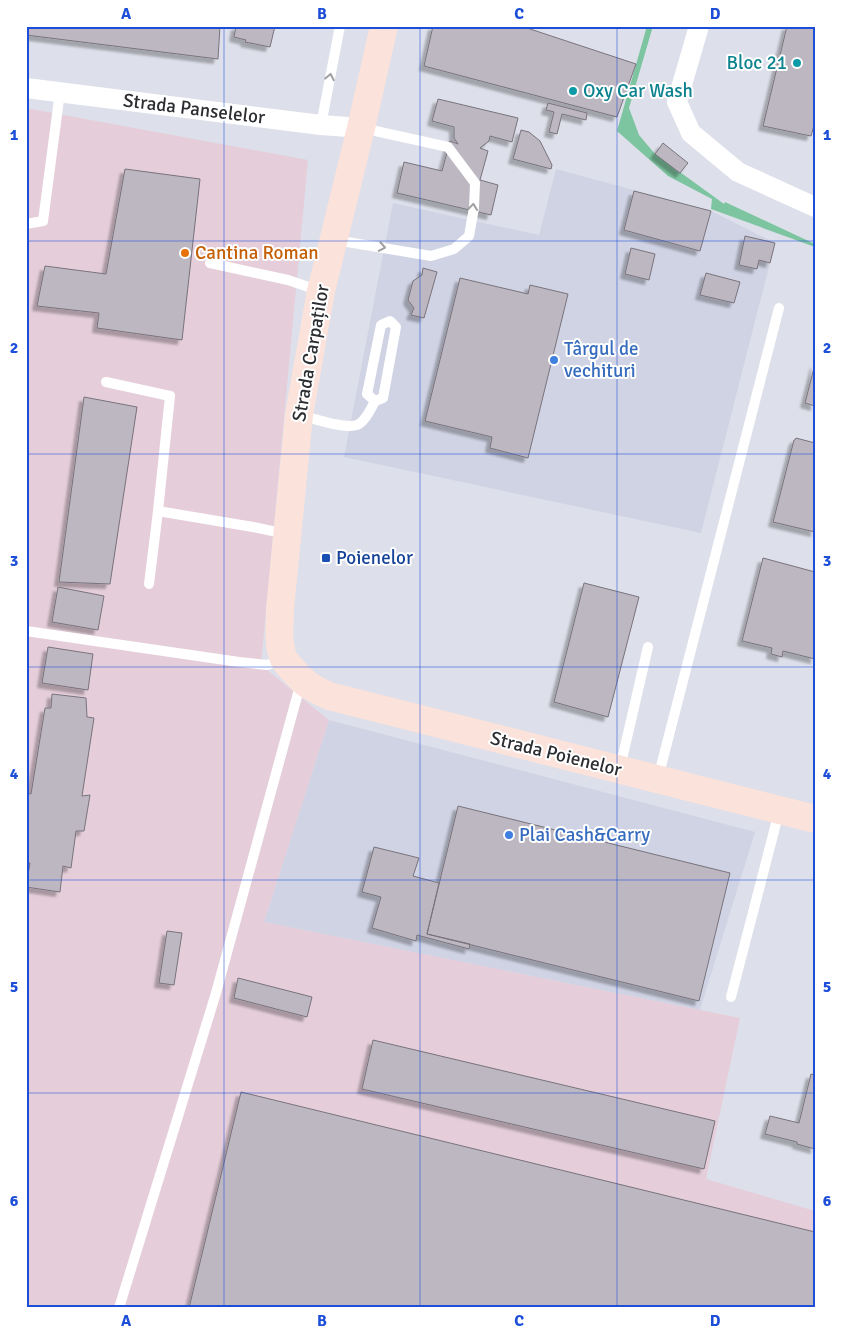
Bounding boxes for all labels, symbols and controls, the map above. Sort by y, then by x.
text: A [121,4,132,24]
text: B [317,4,327,24]
text: C [514,4,524,24]
text: D [710,4,721,24]
place label: Bloc 21 [727,51,787,75]
marker: Bloc 21 [791,57,803,69]
one-way arrow [324,72,335,81]
place label: Oxy Car Wash [583,79,693,103]
marker: Oxy Car Wash [567,85,579,97]
street label: Strada Panselelor [122,88,266,130]
text: 1 [10,125,19,145]
text: 1 [823,125,832,145]
one-way arrow [467,202,478,210]
place label: Cantina Roman [195,241,319,265]
one-way arrow [378,242,386,252]
marker: Cantina Roman [179,247,191,259]
street label: Strada Carpaților [287,282,335,424]
place label: Târgul de vechituri [564,337,639,383]
text: 2 [10,338,18,358]
text: 2 [823,338,831,358]
marker: Târgul de vechituri [548,354,560,366]
place label: Poienelor [336,546,413,570]
text: 3 [10,551,18,571]
text: 3 [823,551,831,571]
marker: Poienelor [320,552,332,564]
street label: Strada Poienelor [488,726,624,782]
text: 4 [10,764,19,784]
text: 4 [823,764,832,784]
place label: Plai Cash&Carry [519,823,650,847]
marker: Plai Cash&Carry [503,829,515,841]
text: 5 [10,977,18,997]
text: 5 [823,977,831,997]
text: 6 [10,1191,19,1211]
text: 6 [823,1191,832,1211]
text: A [121,1311,132,1331]
text: B [317,1311,327,1331]
text: C [514,1311,524,1331]
text: D [710,1311,721,1331]

